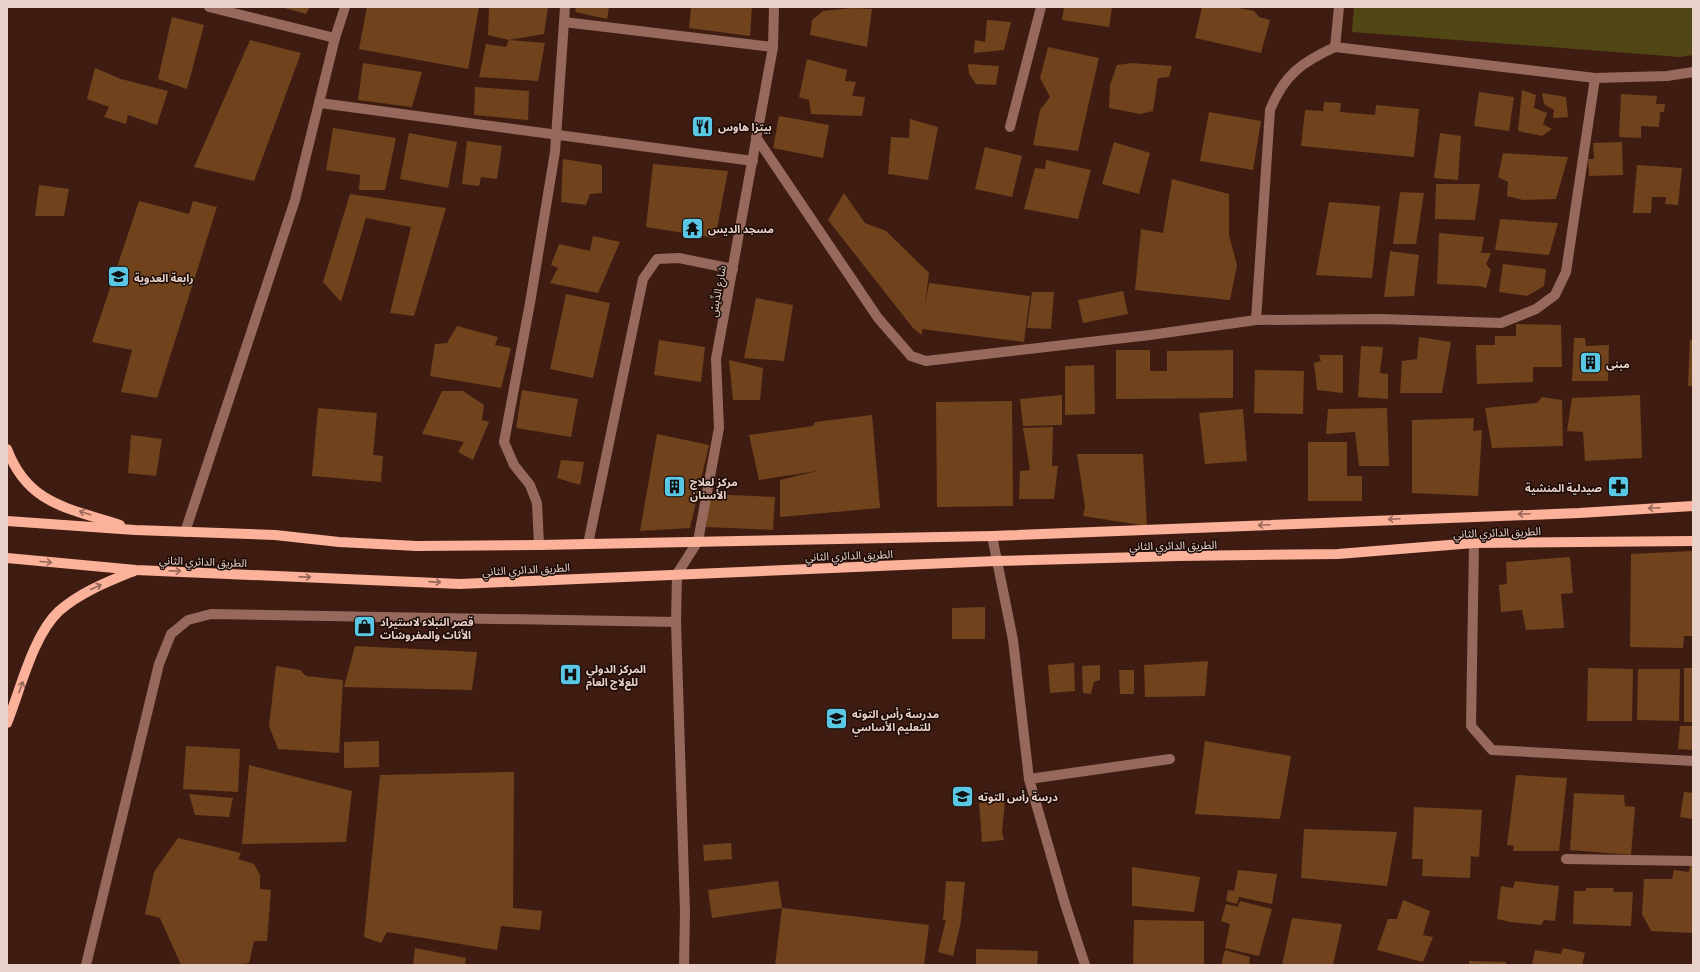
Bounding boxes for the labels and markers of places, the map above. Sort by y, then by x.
restaurant icon: بيتزا هاوس [689,113,715,139]
place label: بيتزا هاوس [718,120,772,134]
temple icon: مسجد الديس [680,215,706,241]
place label: مسجد الديس [708,222,774,236]
school or university icon: رابعة العدوية [105,264,131,290]
place label: رابعة العدوية [134,271,193,285]
building icon: مبنى [1578,350,1604,376]
place label: مبنى [1606,357,1630,371]
building icon: مركز لعلاج الأسنان [661,474,687,500]
pharmacy icon: صيدلية المنشية [1605,474,1631,500]
place label: مركز لعلاج الأسنان [690,475,738,502]
place label: صيدلية المنشية [1525,481,1602,495]
shop icon: قصر النبلاء ﻻستيراد اﻷثاث والمفروشات [352,614,378,640]
place label: قصر النبلاء ﻻستيراد اﻷثاث والمفروشات [380,615,474,642]
hospital icon: المركز الدولي للعﻻج العام [558,661,584,687]
place label: المركز الدولي للعﻻج العام [586,662,646,691]
school or university icon: مدرسة رأس التوته للتعليم الأساسي [823,706,849,732]
place label: مدرسة رأس التوته للتعليم الأساسي [852,707,939,736]
school or university icon: درسة رأس التوته [949,783,975,809]
place label: درسة رأس التوته [978,790,1058,804]

